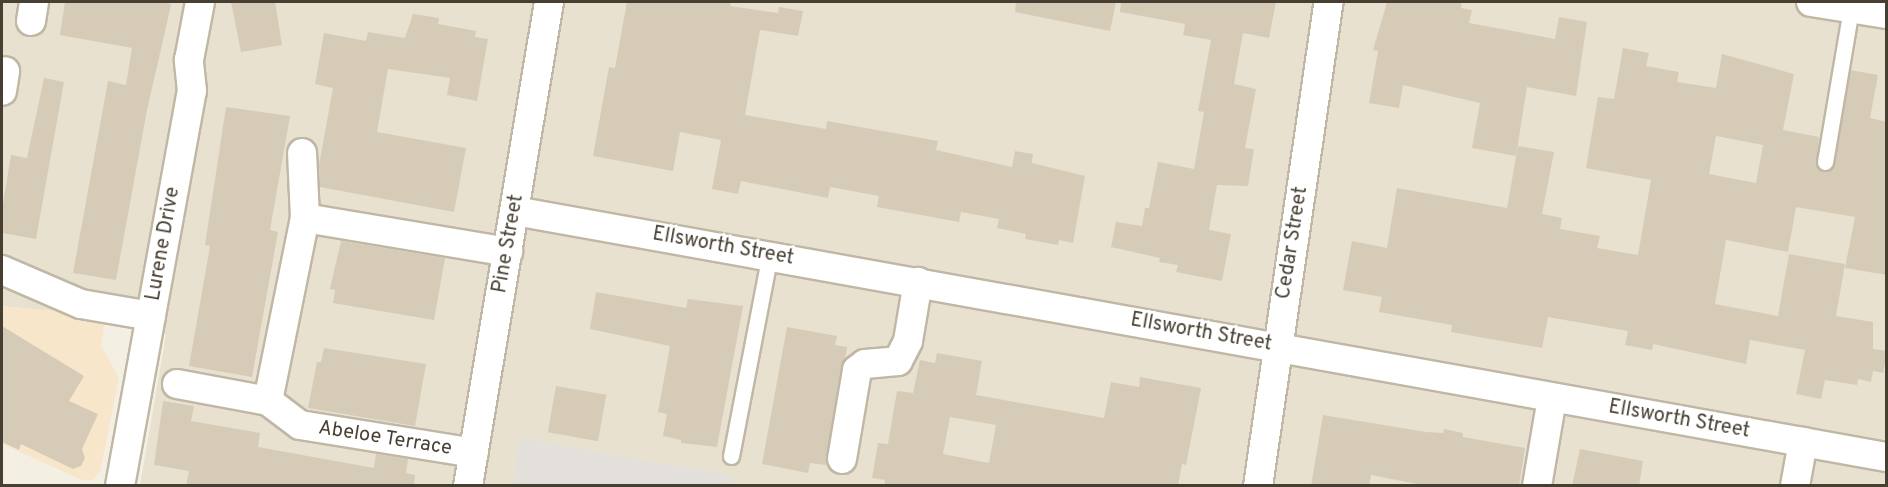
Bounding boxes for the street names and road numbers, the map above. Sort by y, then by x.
street label: Lurene Drive [142,185,186,303]
street label: Cedar Street [1272,185,1314,301]
street label: Pine Street [489,193,529,295]
street label: Ellsworth Street [650,223,796,271]
street label: Ellsworth Street [1128,309,1274,357]
street label: Ellsworth Street [1606,396,1752,444]
street label: Abeloe Terrace [316,417,454,461]

